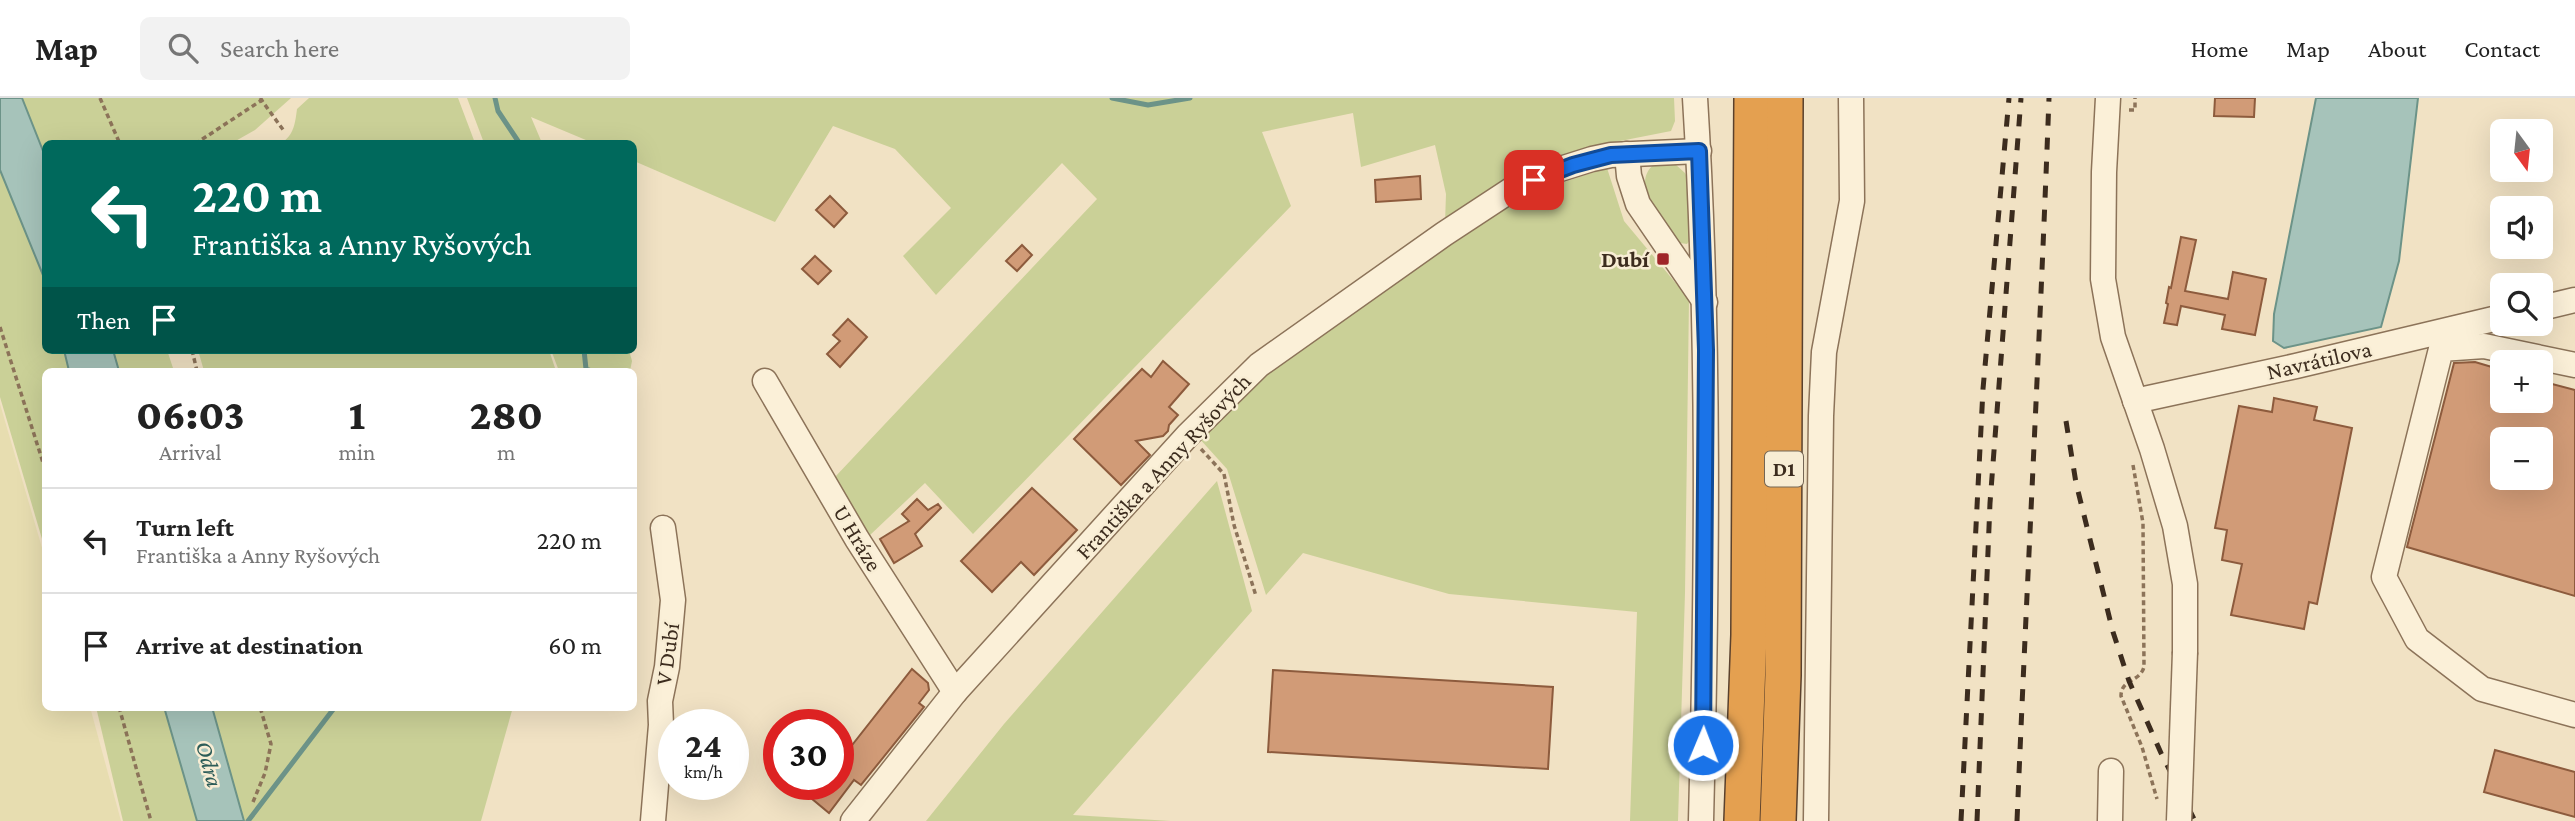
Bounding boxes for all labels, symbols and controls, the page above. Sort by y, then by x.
search box [140,17,630,80]
icon: search [164,29,202,67]
text: Map [35,30,98,67]
text: Search here [220,34,339,63]
text: Home [2191,35,2248,62]
text: Map [2286,35,2330,62]
text: About [2368,35,2426,62]
text: Contact [2464,35,2540,62]
north arrow [2490,119,2553,182]
map controls [2490,119,2553,490]
pin [1504,150,1564,210]
icon: arrive [1515,161,1553,199]
icon: left [77,168,168,259]
text: 220 m [192,168,322,223]
button: sound [2490,196,2553,259]
text: Františka a Anny Ryšových [192,226,532,262]
place label: Dubí [1601,246,1650,272]
marker: Dubí [1655,251,1671,267]
button: search [2490,273,2553,336]
icon: arrive [145,301,183,339]
text: Then [77,306,131,335]
street label: Navrátilova [2264,335,2374,385]
button: + [2490,350,2553,413]
street label: Františka a Anny Ryšových [1070,368,1256,564]
text: 06:03 [136,391,245,438]
text: 1 [349,391,365,438]
text: 280 [470,391,543,438]
button: − [2490,427,2553,490]
text: Arrival [159,439,222,465]
text: min [339,439,375,465]
text: m [497,439,515,465]
road number: D1 [1765,452,1803,486]
street label: U Hráze [828,500,888,576]
text: Turn left [136,513,234,542]
icon: left [77,522,115,560]
text: 220 m [537,526,602,555]
text: Františka a Anny Ryšových [136,542,380,568]
street label: V Dubí [650,620,684,687]
icon: arrive [77,627,115,665]
text: Arrive at destination [136,631,363,660]
text: 60 m [548,631,602,660]
position arrow [1666,708,1740,782]
speed limit sign: 30 [763,709,854,800]
text: 24 [685,726,722,765]
water label: Odra [191,738,229,790]
text: km/h [684,762,723,782]

